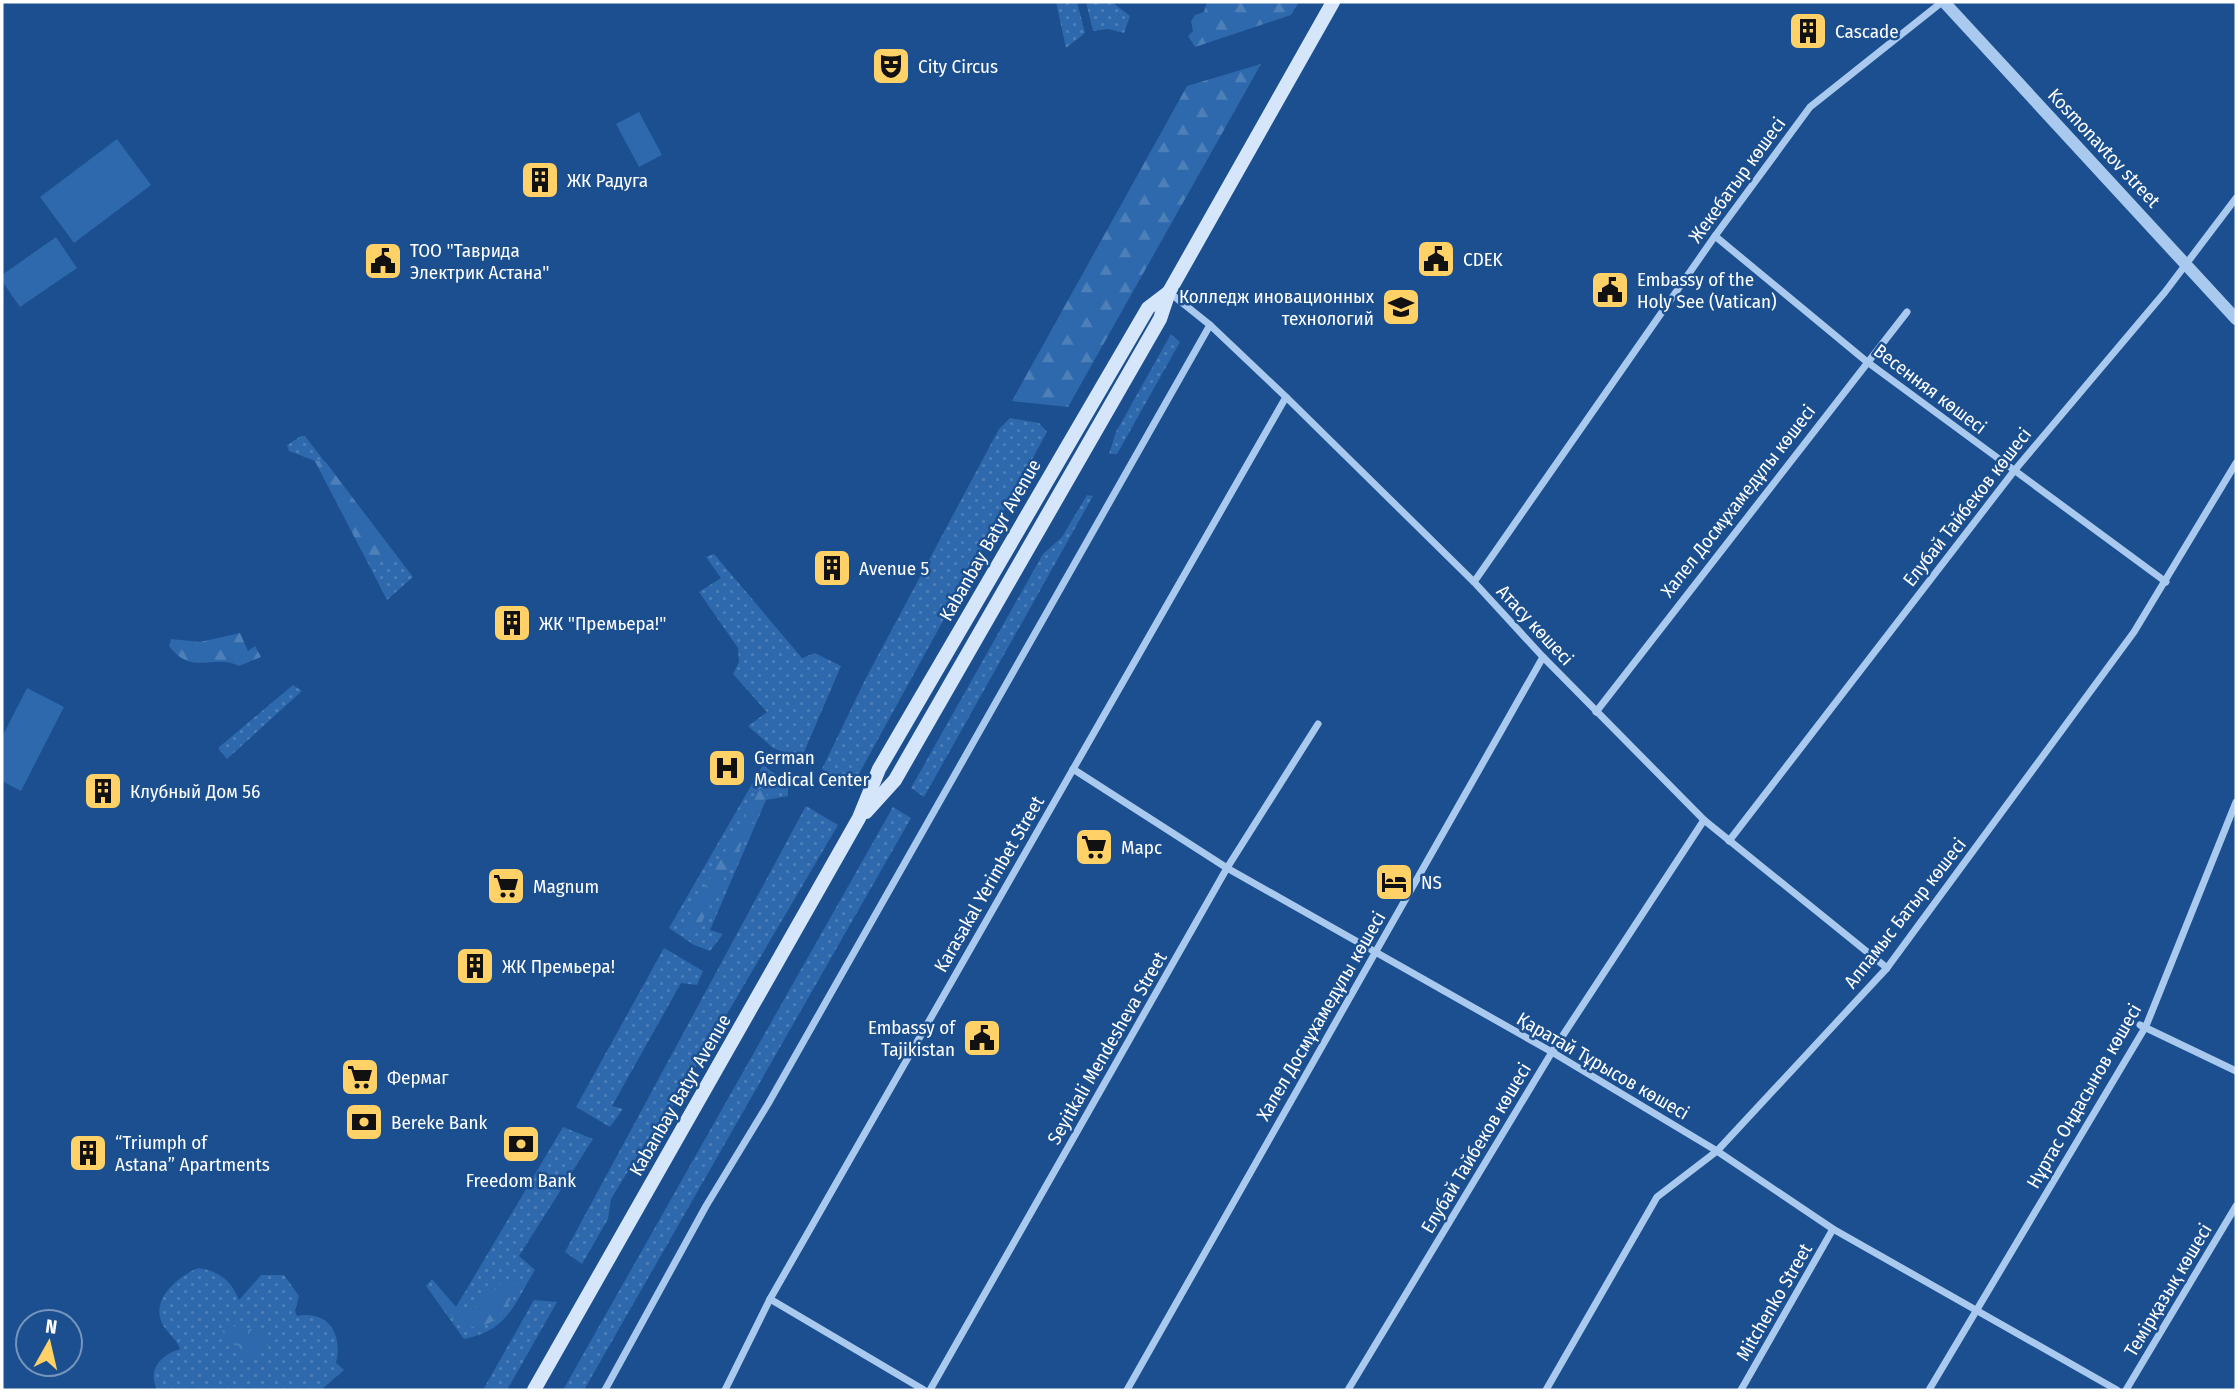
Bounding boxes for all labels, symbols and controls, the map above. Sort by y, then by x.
building icon: Cascade [1787,10,1829,52]
place label: Cascade [1835,20,1899,43]
theatre icon: City Circus [870,45,912,87]
place label: City Circus [918,55,998,78]
street label: Kosmonavtov street [2043,84,2166,213]
street label: Жекебатыр көшесі [1684,113,1790,247]
building icon: ЖК Радуга [519,159,561,201]
place label: ЖК Радуга [567,169,648,192]
public building icon: CDEK [1415,238,1457,280]
place label: ТОО "Таврида Электрик Астана" [410,239,549,284]
public building icon: ТОО "Таврида Электрик Астана" [362,240,404,282]
place label: CDEK [1463,248,1504,271]
place label: Embassy of the Holy See (Vatican) [1637,268,1777,313]
public building icon: Embassy of the Holy See (Vatican) [1589,269,1631,311]
place label: Колледж иновационных технологий [1179,285,1375,330]
school or university icon: Колледж иновационных технологий [1380,286,1422,328]
street label: Весенняя көшесі [1869,339,1991,439]
street label: Халел Досмұхамедұлы көшесі [1656,400,1820,602]
street label: Елубай Тайбеков көшесі [1898,423,2036,591]
street label: Kabanbay Batyr Avenue [934,455,1046,625]
building icon: Avenue 5 [811,547,853,589]
place label: Avenue 5 [859,557,929,580]
street label: Атасу көшесі [1492,580,1578,670]
building icon: ЖК "Премьера!" [491,602,533,644]
place label: ЖК "Премьера!" [539,612,666,635]
place label: German Medical Center [754,746,869,791]
hospital icon: German Medical Center [706,747,748,789]
building icon: Клубный Дом 56 [82,770,124,812]
place label: Клубный Дом 56 [130,780,260,803]
street label: Karasakal Yerimbet Street [929,791,1049,976]
supermarket icon: Марс [1073,826,1115,868]
street label: Алпамыс Батыр көшесі [1839,833,1971,993]
place label: Марс [1121,836,1162,859]
hotel icon: NS [1373,861,1415,903]
supermarket icon: Magnum [485,865,527,907]
place label: NS [1421,871,1442,894]
place label: Magnum [533,875,599,898]
street label: Халел Досмұхамедұлы көшесі [1252,907,1390,1125]
building icon: ЖК Премьера! [454,945,496,987]
street label: Seyitkali Mendesheva Street [1042,947,1172,1148]
place label: ЖК Премьера! [502,955,615,978]
street label: Нұртас Оңдасынов көшесі [2022,1000,2146,1192]
street label: Қаратай Тұрысов көшесі [1513,1007,1693,1125]
street label: Kabanbay Batyr Avenue [624,1010,736,1180]
place label: Embassy of Tajikistan [868,1016,956,1061]
public building icon: Embassy of Tajikistan [961,1017,1003,1059]
supermarket icon: Фермаг [339,1056,381,1098]
street label: Елубай Тайбеков көшесі [1416,1059,1536,1237]
place label: Фермаг [387,1066,449,1089]
bank icon: Bereke Bank [343,1101,385,1143]
place label: Bereke Bank [391,1111,488,1134]
bank icon: Freedom Bank [500,1123,542,1165]
place label: “Triumph of Astana” Apartments [115,1131,270,1176]
building icon: “Triumph of Astana” Apartments [67,1132,109,1174]
place label: Freedom Bank [466,1169,576,1192]
street label: Темірқазық көшесі [2119,1219,2217,1361]
street label: Mitchenko Street [1731,1239,1817,1365]
north arrow [14,1308,84,1378]
text: N [44,1314,59,1339]

